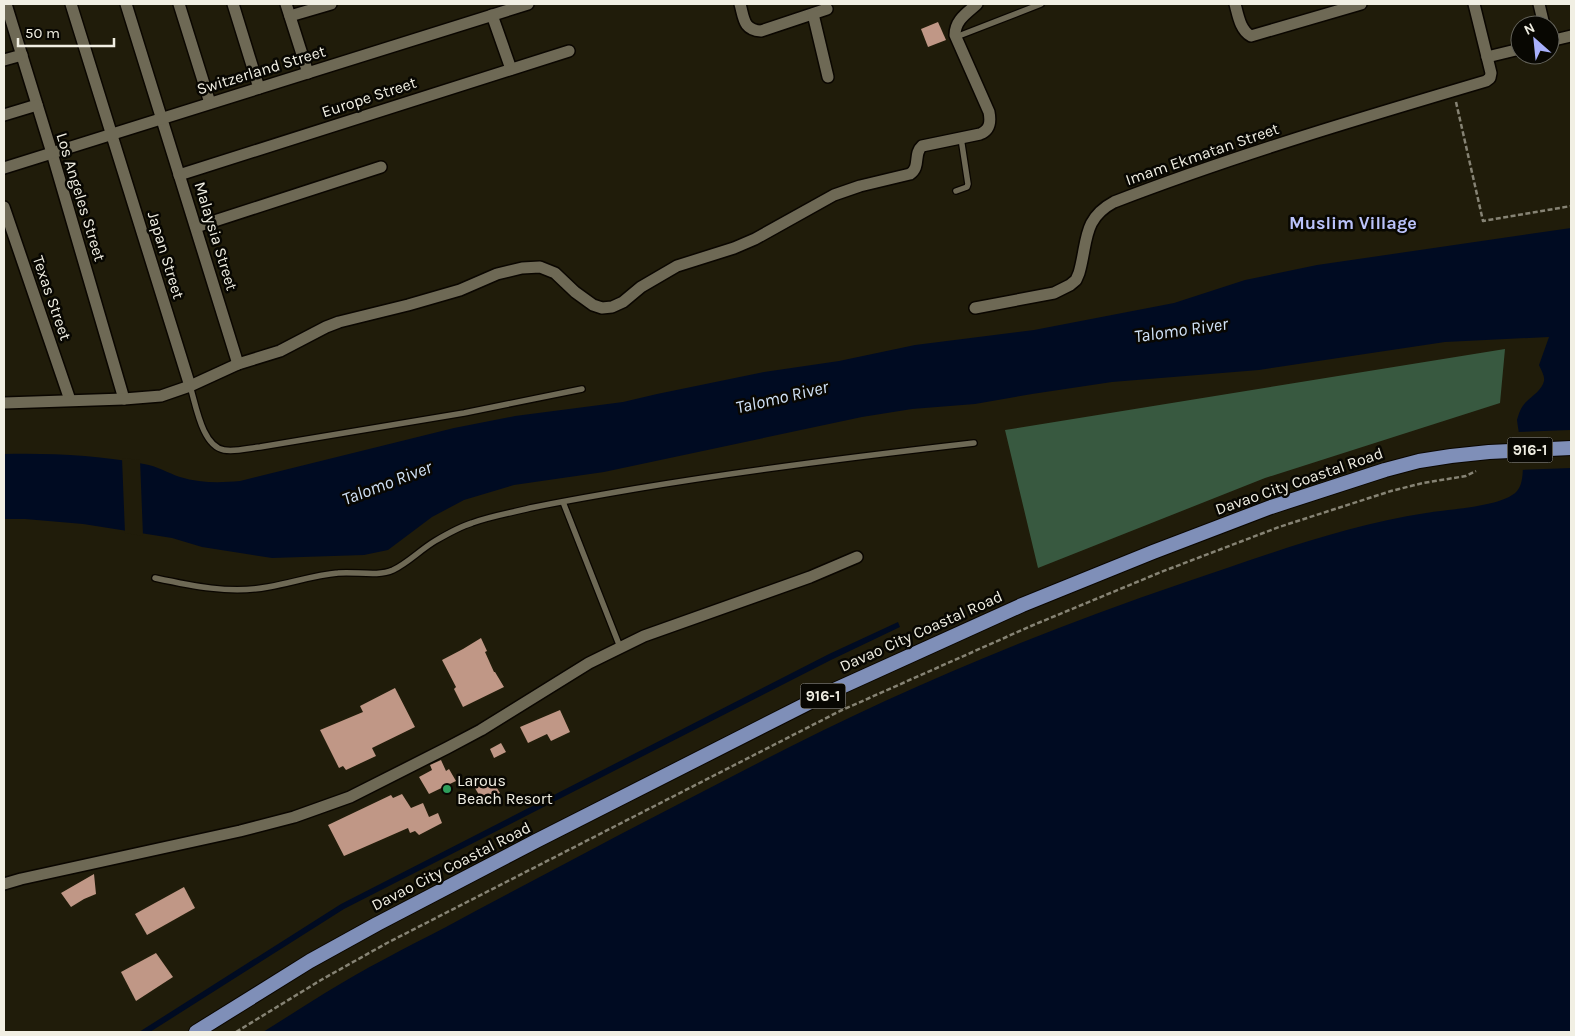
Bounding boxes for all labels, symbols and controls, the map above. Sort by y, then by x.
scale bar [18,15,114,47]
north arrow [1510,15,1560,65]
text: N [1521,19,1538,39]
text: 50 m [25,24,60,42]
street label: Switzerland Street [194,41,328,99]
street label: Europe Street [319,73,419,121]
street label: Imam Ekmatan Street [1123,119,1281,189]
street label: Los Angeles Street [52,130,110,264]
street label: Malaysia Street [190,179,242,293]
street label: Japan Street [144,209,188,301]
district label: Muslim Village [1289,212,1417,234]
street label: Texas Street [29,253,75,343]
water label: Talomo River [1133,312,1230,347]
water label: Talomo River [734,375,831,418]
road number: 916-1 [1508,438,1552,462]
street label: Davao City Coastal Road [1213,443,1385,519]
water label: Talomo River [339,456,436,510]
street label: Davao City Coastal Road [837,586,1005,676]
road number: 916-1 [800,684,846,708]
place label: Larous Beach Resort [457,771,553,808]
marker: Larous Beach Resort [441,783,453,795]
street label: Davao City Coastal Road [368,818,534,914]

